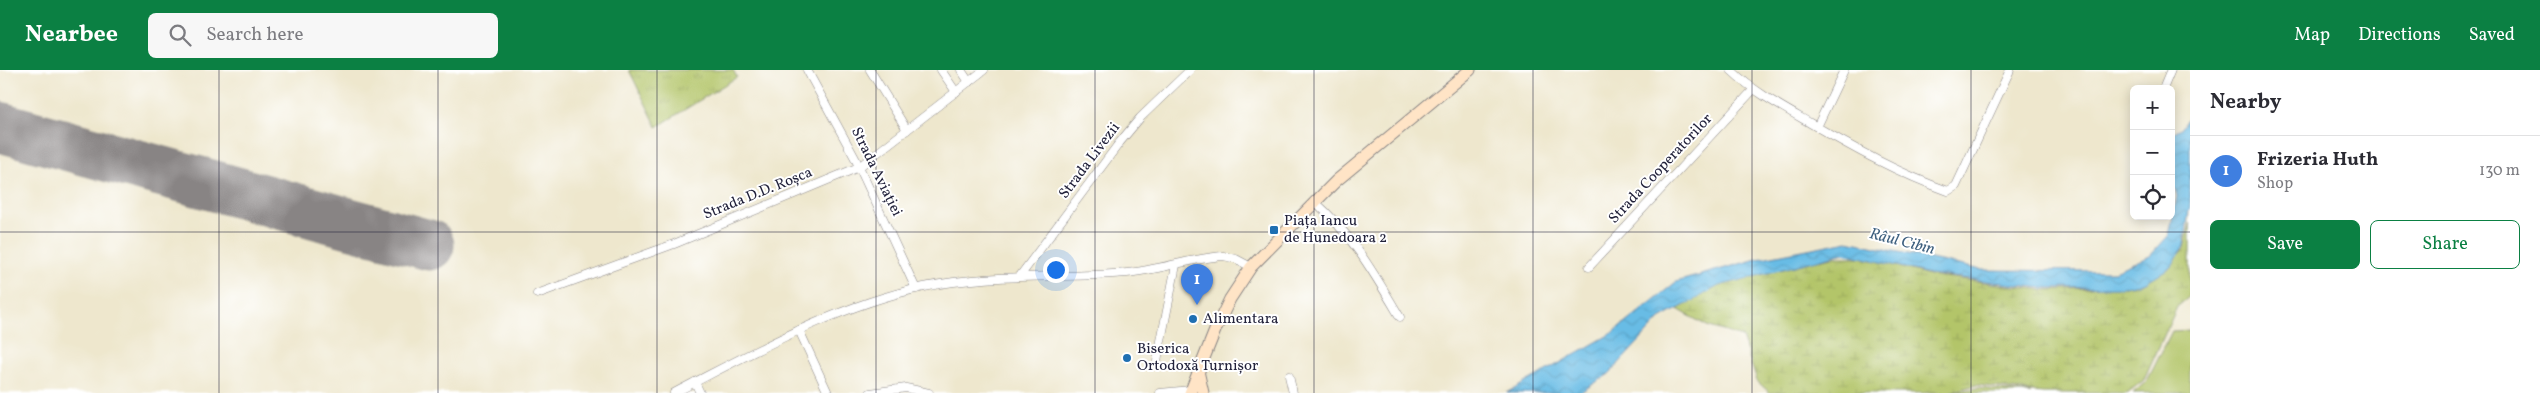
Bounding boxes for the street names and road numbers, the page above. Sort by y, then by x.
street label: Strada Cooperatorilor [1604,109,1718,229]
street label: Strada Livezii [1054,119,1126,203]
street label: Strada Aviației [845,124,907,220]
street label: Strada D.D. Roșca [700,163,816,225]

